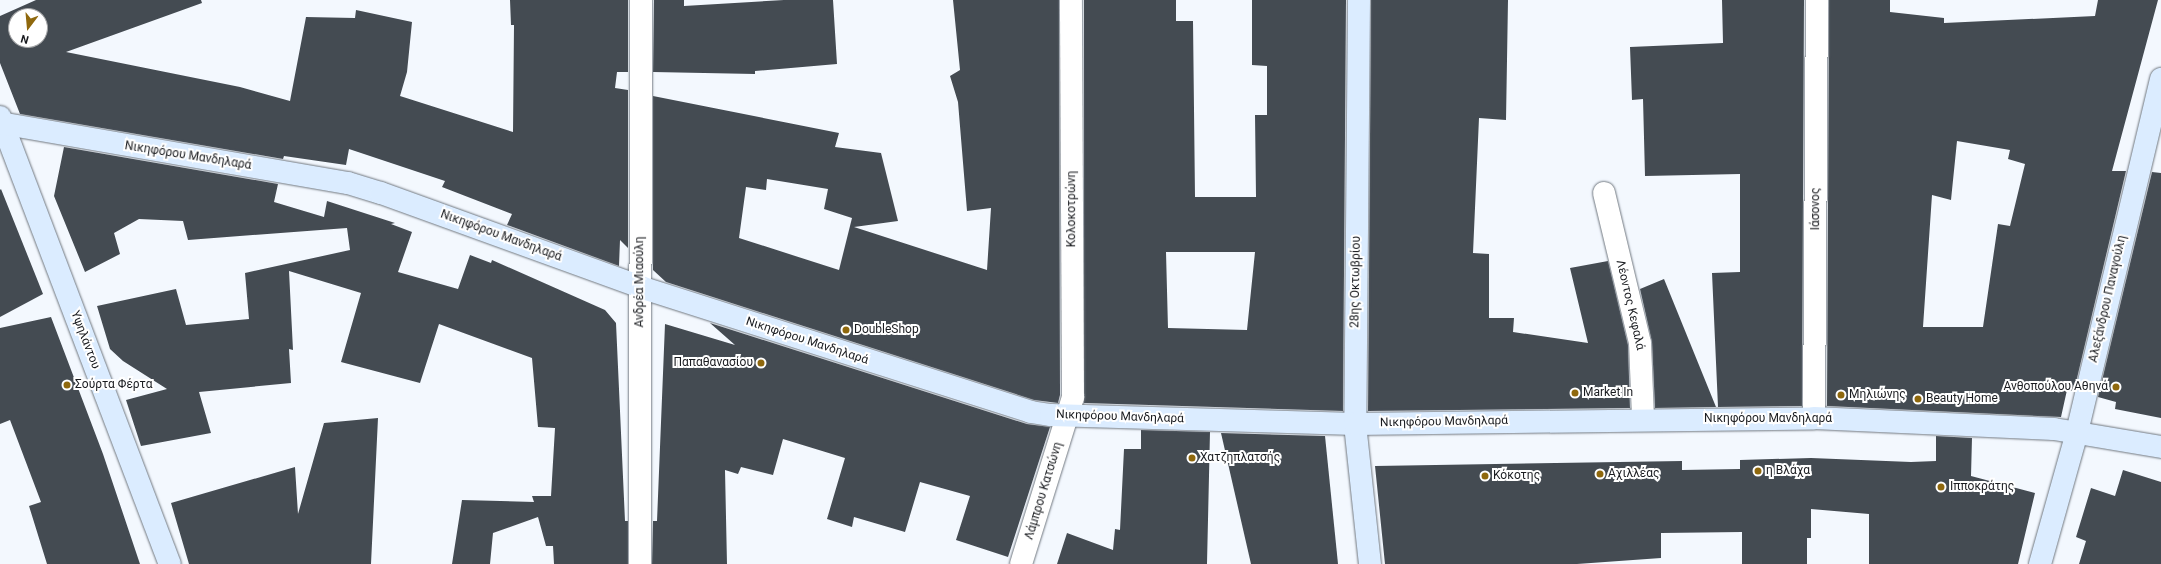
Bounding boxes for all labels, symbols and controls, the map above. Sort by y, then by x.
north arrow [8,8,48,48]
text: N [19,32,30,46]
street label: Νικηφόρου Μανδηλαρά [124,139,252,173]
street label: Κολοκοτρώνη [1065,171,1079,247]
street label: Ιάσονος [1809,188,1823,230]
street label: Νικηφόρου Μανδηλαρά [438,207,564,265]
street label: Αλεξάνδρου Παναγούλη [2086,234,2130,364]
street label: Ανδρέα Μιαούλη [633,236,647,328]
street label: 28ης Οκτωβρίου [1348,236,1364,328]
street label: Λέοντος Κεφαλά [1613,258,1647,352]
street label: Υψηλάντου [67,309,103,371]
street label: Νικηφόρου Μανδηλαρά [744,314,870,368]
place label: DoubleShop [854,323,919,337]
marker: DoubleShop [841,325,851,335]
place label: Παπαθανασίου [673,356,753,370]
marker: Παπαθανασίου [756,358,766,368]
place label: Σούρτα Φέρτα [75,378,152,392]
marker: Σούρτα Φέρτα [62,380,72,390]
place label: Ανθοπούλου Αθηνά [2003,380,2108,394]
marker: Ανθοπούλου Αθηνά [2111,382,2121,392]
place label: Market In [1583,386,1633,400]
marker: Market In [1570,388,1580,398]
place label: Μηλιώνης [1849,388,1906,402]
marker: Μηλιώνης [1836,390,1846,400]
place label: Beauty Home [1926,392,1998,406]
marker: Beauty Home [1913,394,1923,404]
street label: Νικηφόρου Μανδηλαρά [1056,408,1184,426]
street label: Νικηφόρου Μανδηλαρά [1704,412,1832,426]
street label: Νικηφόρου Μανδηλαρά [1380,414,1508,430]
street label: Λάμπρου Κατσώνη [1022,440,1066,542]
place label: Χατζηπλατσής [1200,451,1280,465]
marker: Χατζηπλατσής [1187,453,1197,463]
place label: η Βλάχα [1766,464,1810,478]
marker: η Βλάχα [1753,466,1763,476]
place label: Αχιλλέας [1608,467,1660,481]
place label: Κόκοτης [1493,469,1540,483]
marker: Αχιλλέας [1595,469,1605,479]
marker: Κόκοτης [1480,471,1490,481]
place label: Ιπποκράτης [1950,480,2014,494]
marker: Ιπποκράτης [1935,481,1947,493]

